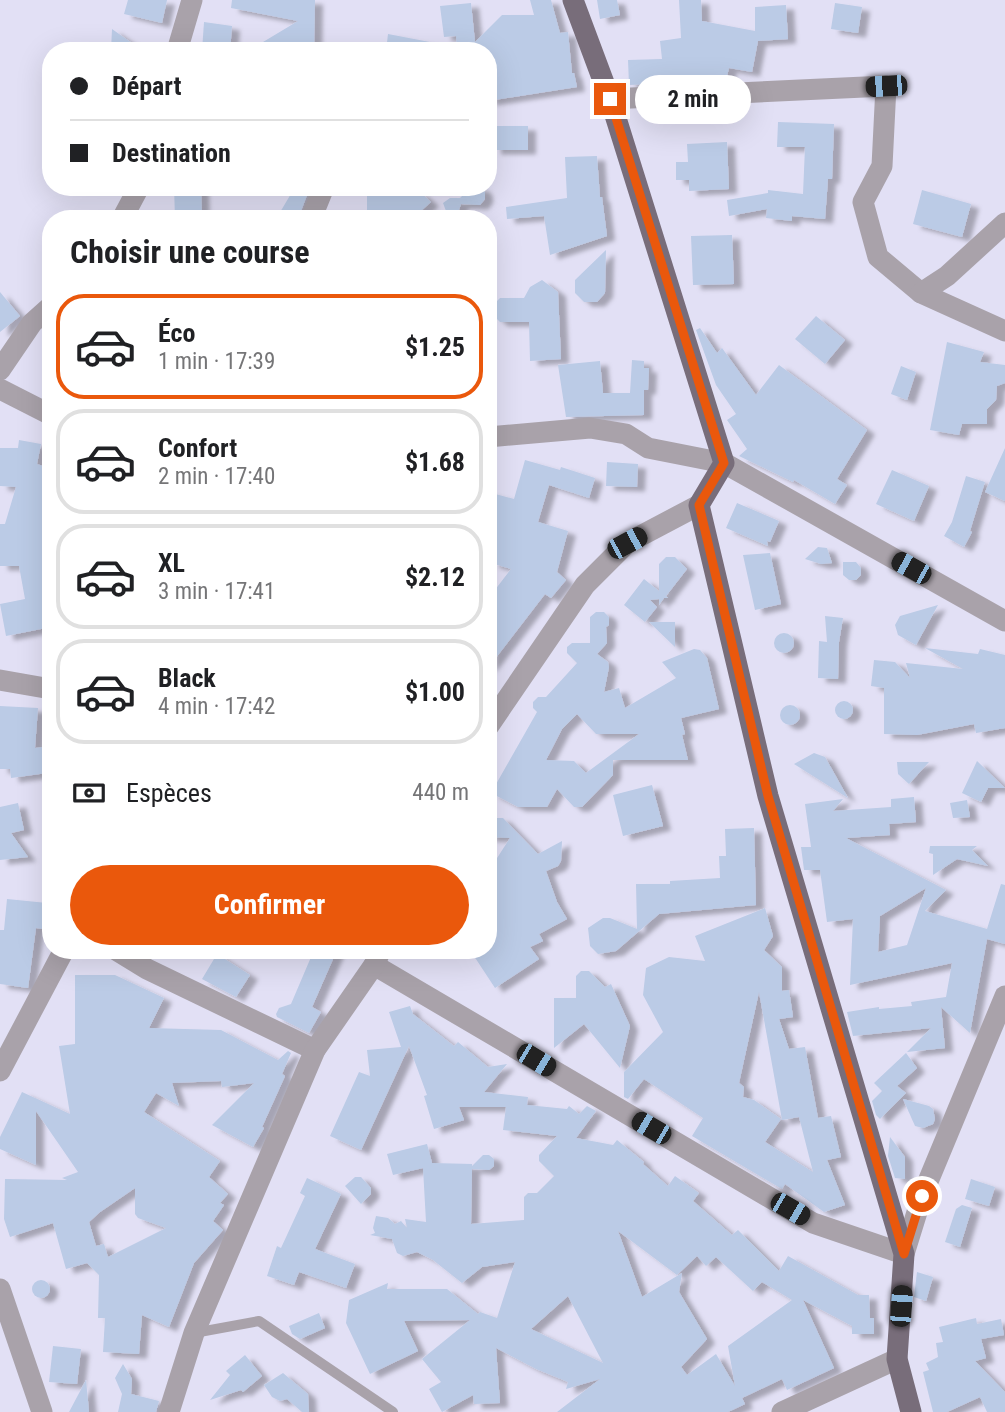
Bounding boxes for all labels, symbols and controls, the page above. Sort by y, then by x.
text: Départ [112,71,181,101]
callout: 2 min [634,74,750,124]
car [865,74,908,98]
route end [594,83,626,115]
text: 2 min [667,86,719,113]
text: Destination [112,138,231,168]
text: Choisir une course [70,233,310,271]
icon: car [74,315,137,378]
text: Éco [158,318,195,348]
text: $1.25 [405,332,465,362]
text: 1 min · 17:39 [158,348,275,375]
icon: car [74,430,137,493]
text: Confort [158,433,237,463]
text: $1.68 [405,447,465,477]
text: 2 min · 17:40 [158,463,275,490]
car [604,524,651,562]
icon: car [74,545,137,608]
text: XL [158,548,185,578]
car [888,549,935,587]
text: $2.12 [405,562,465,592]
text: 3 min · 17:41 [158,578,275,605]
icon: car [74,660,137,723]
text: Black [158,663,216,693]
text: $1.00 [405,677,465,707]
text: 4 min · 17:42 [158,693,275,720]
icon: cash [70,774,108,812]
text: Espèces [126,778,212,808]
text: 440 m [412,779,469,806]
button: Confirmer [70,865,469,945]
car [513,1040,560,1080]
car [628,1108,675,1148]
route start [906,1180,938,1212]
car [767,1189,814,1229]
car [890,1284,913,1328]

